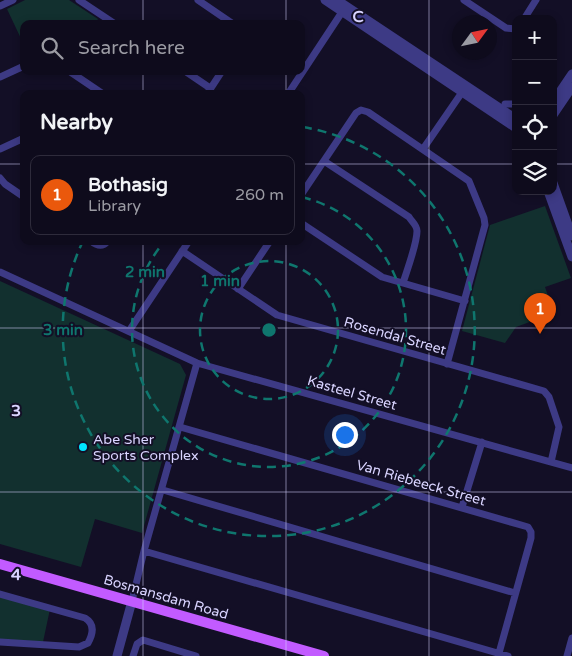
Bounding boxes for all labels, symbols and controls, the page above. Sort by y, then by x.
text: C [352,7,364,27]
north arrow [452,15,497,60]
map controls [512,15,557,195]
button: + [512,15,557,60]
search box [20,20,305,75]
icon: search [38,34,66,62]
text: Search here [78,37,185,59]
button: − [512,60,557,105]
button: locate [512,105,557,150]
text: Nearby [40,110,113,135]
button: layers [512,150,557,195]
text: Bothasig [88,174,168,196]
text: 1 [52,185,62,205]
text: 260 m [235,185,284,205]
text: Library [88,196,141,216]
text: 2 min [125,263,165,281]
text: 1 min [200,272,240,290]
pin: 1 [524,293,556,334]
street label: Rosendal Street [342,313,449,359]
text: 3 min [43,321,83,339]
centre of rings [260,321,278,339]
street label: Kasteel Street [305,372,399,414]
text: 3 [11,401,21,421]
your location [332,422,358,448]
place label: Abe Sher Sports Complex [93,431,199,464]
marker: Abe Sher Sports Complex [77,441,89,453]
street label: Van Riebeeck Street [354,456,488,510]
text: 4 [11,565,21,585]
street label: Bosmansdam Road [102,571,230,623]

